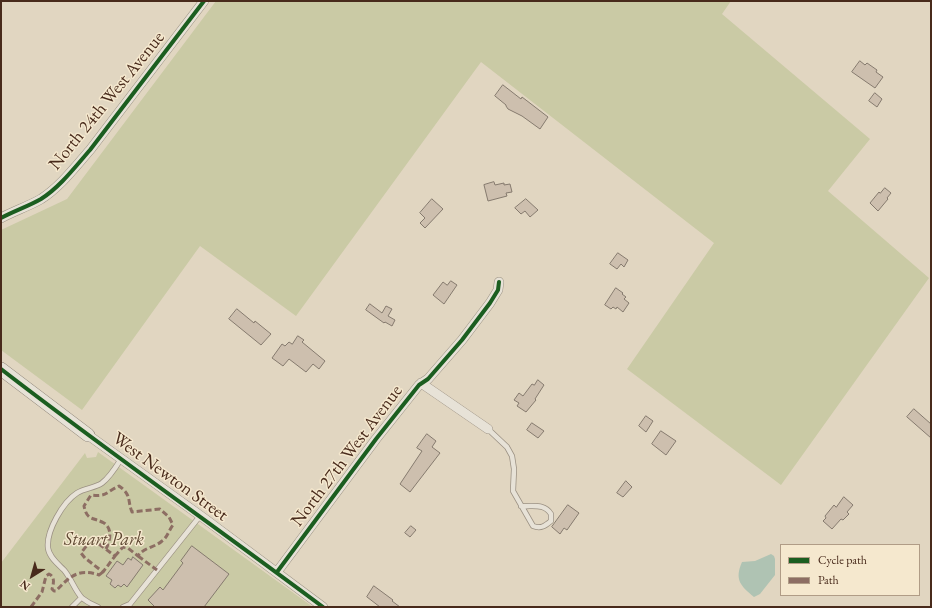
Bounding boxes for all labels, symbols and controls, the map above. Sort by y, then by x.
street label: North 24th West Avenue [45,27,169,175]
street label: North 27th West Avenue [287,381,407,531]
street label: West Newton Street [108,428,232,526]
park label: Stuart Park [64,529,144,551]
legend [780,544,920,596]
text: Cycle path [818,552,867,568]
north arrow [12,556,52,596]
text: Path [818,572,839,588]
text: N [17,577,33,594]

